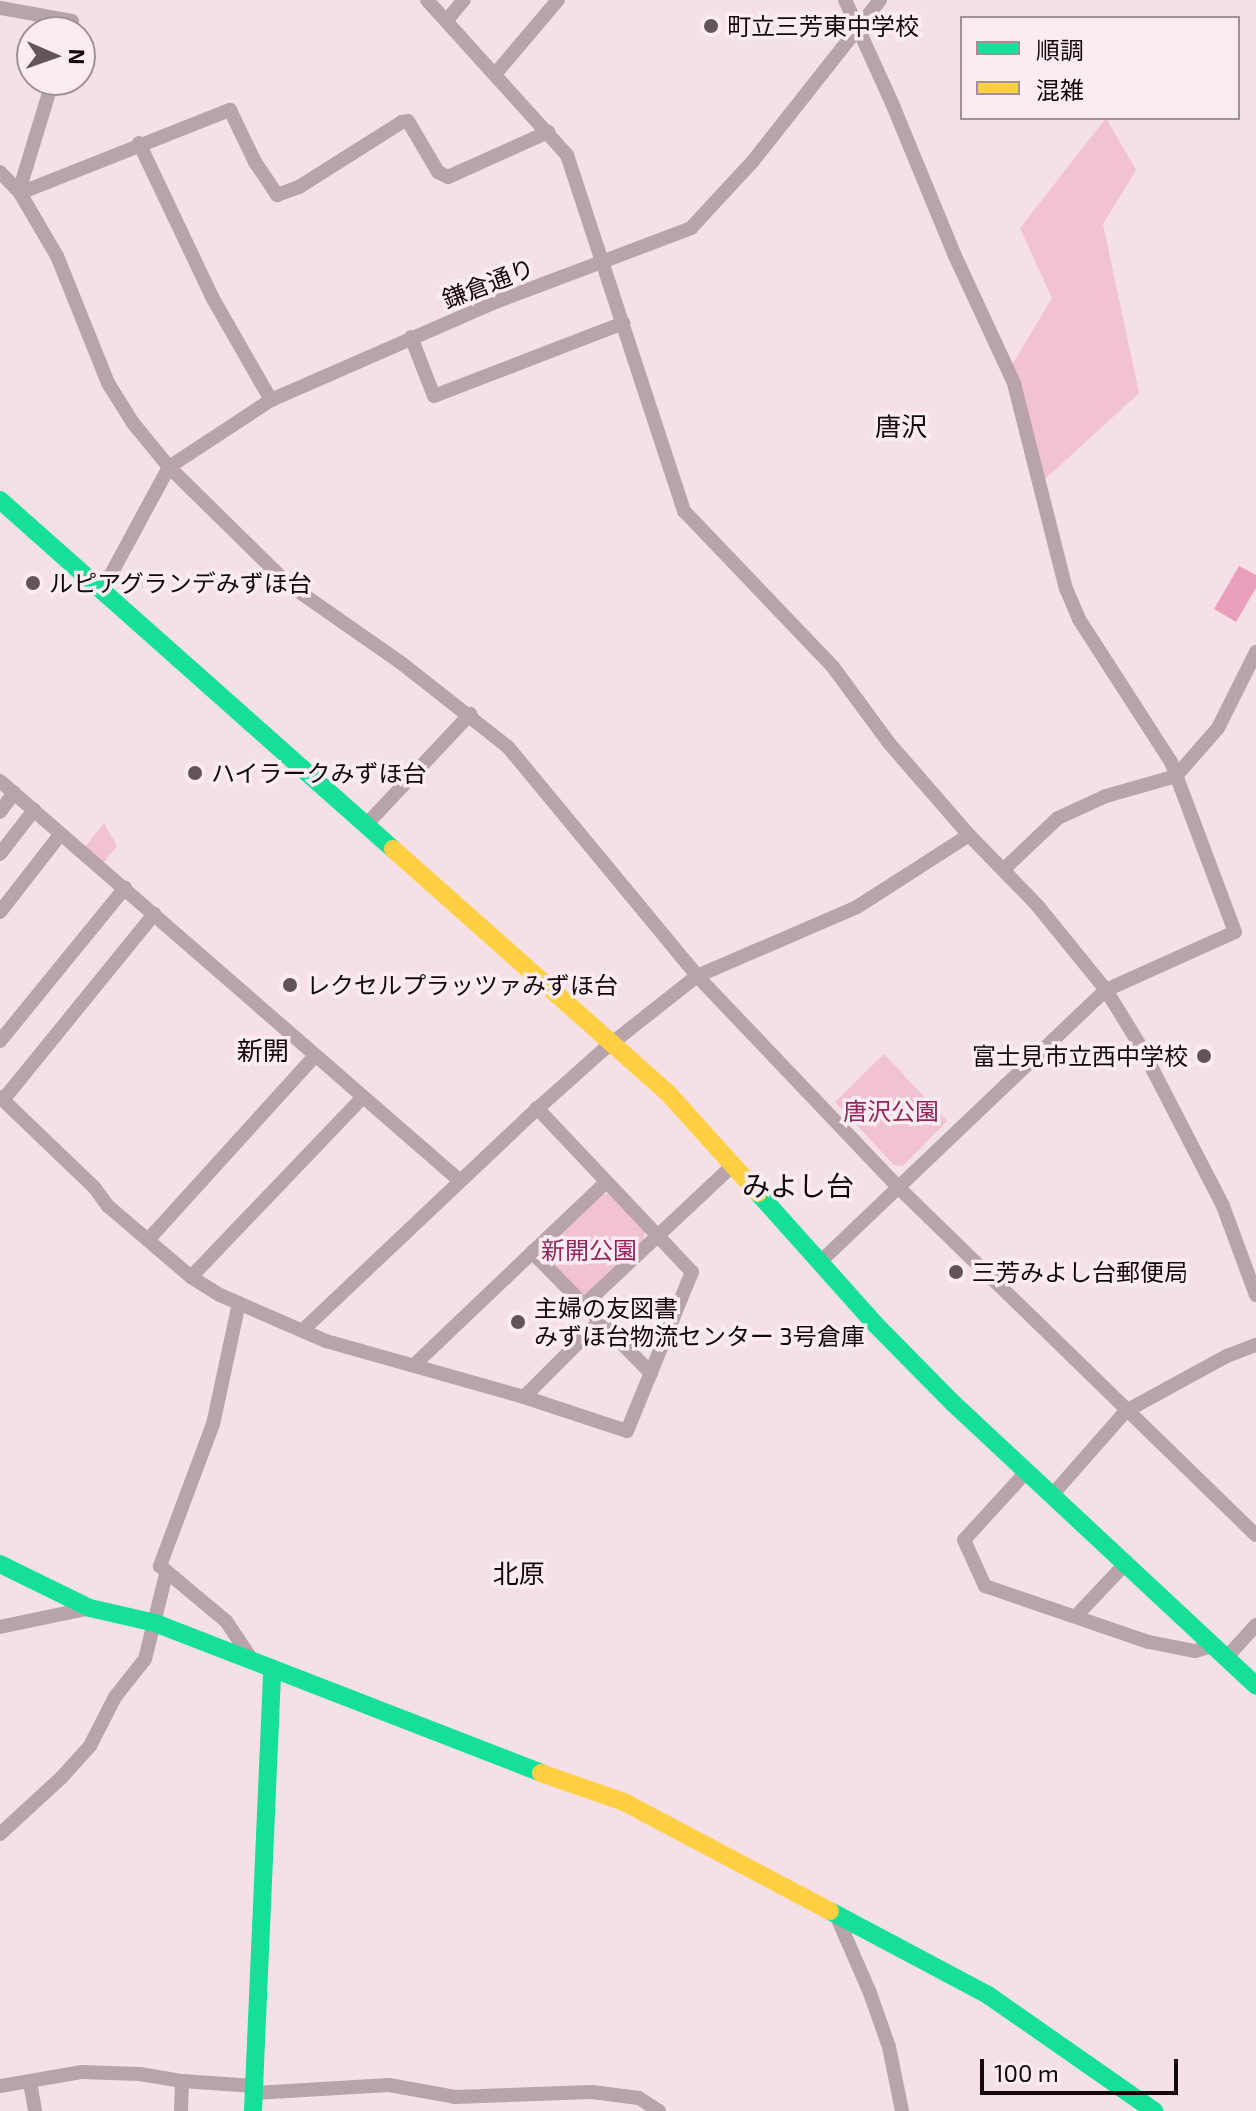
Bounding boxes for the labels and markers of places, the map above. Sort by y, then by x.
place label: 町立三芳東中学校 [727,12,919,40]
marker: 町立三芳東中学校 [702,17,720,35]
place label: ルピアグランデみずほ台 [49,569,313,597]
marker: ルピアグランデみずほ台 [24,574,42,592]
place label: ハイラークみずほ台 [211,759,427,787]
marker: ハイラークみずほ台 [186,764,204,782]
place label: レクセルプラッツァみずほ台 [306,971,618,999]
marker: レクセルプラッツァみずほ台 [281,976,299,994]
place label: 富士見市立西中学校 [972,1042,1188,1070]
marker: 富士見市立西中学校 [1195,1047,1213,1065]
place label: 三芳みよし台郵便局 [972,1258,1188,1286]
marker: 三芳みよし台郵便局 [947,1263,965,1281]
place label: 主婦の友図書 みずほ台物流センター 3号倉庫 [534,1294,865,1350]
marker: 主婦の友図書 みずほ台物流センター 3号倉庫 [509,1313,527,1331]

